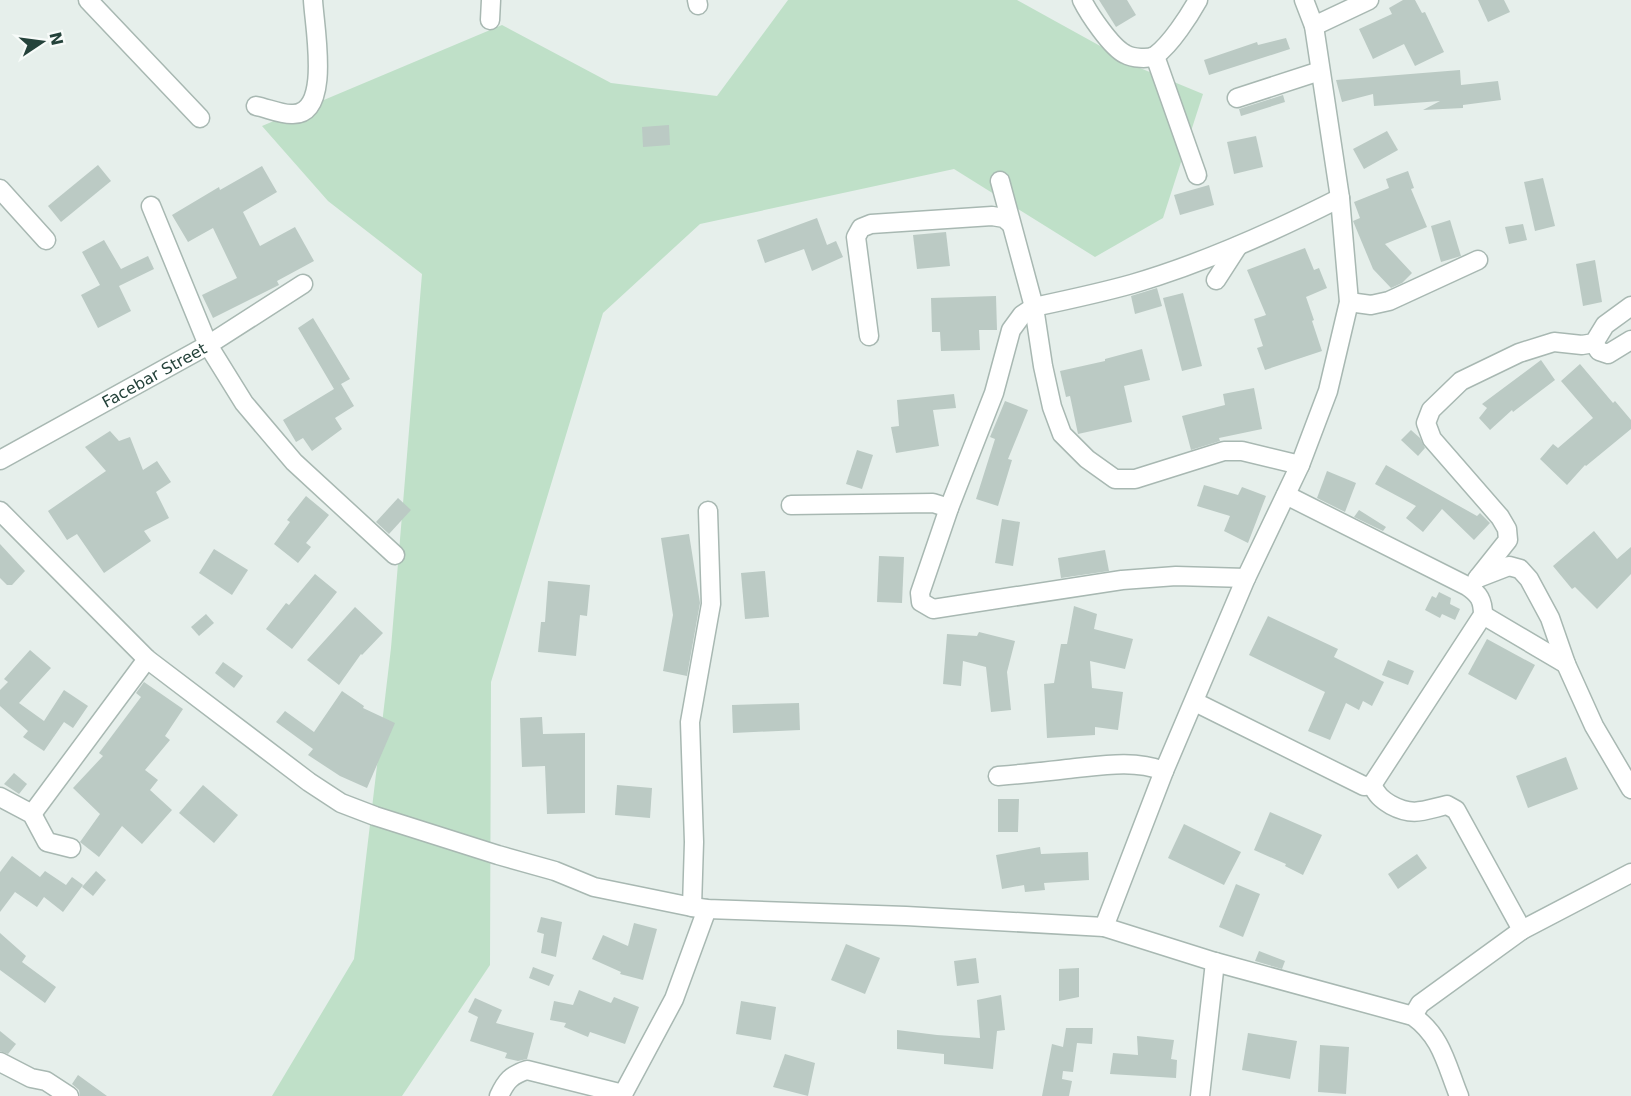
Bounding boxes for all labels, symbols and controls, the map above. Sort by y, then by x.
north arrow [12,12,72,72]
text: N [45,30,67,47]
street label: Facebar Street [99,339,210,412]

